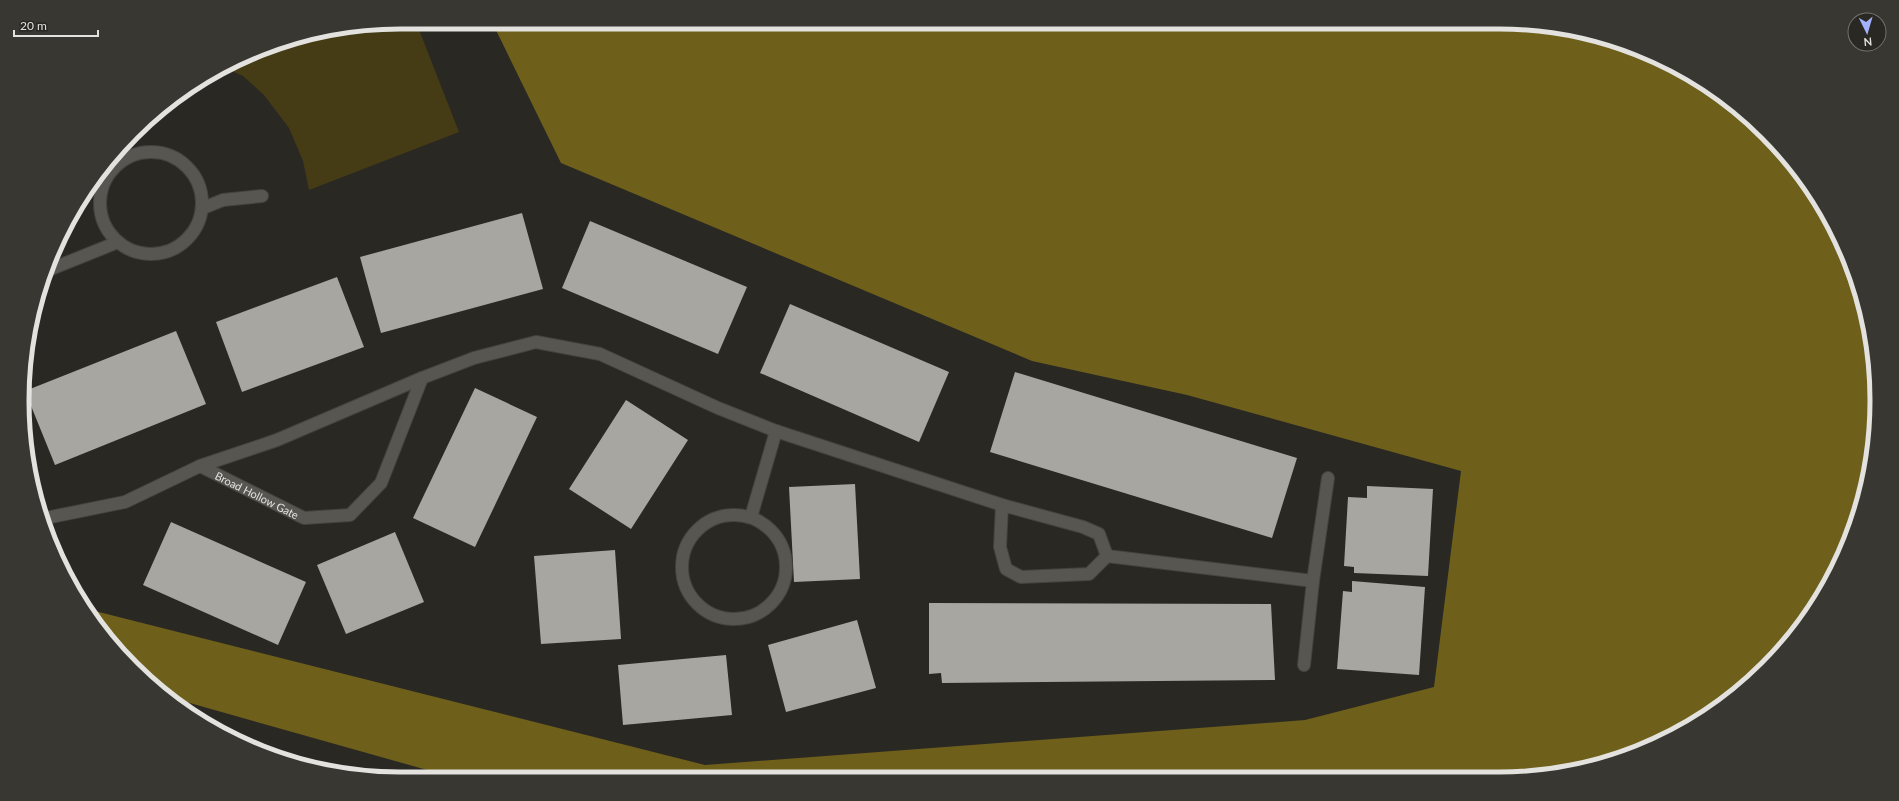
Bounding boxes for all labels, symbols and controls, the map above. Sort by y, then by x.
scale bar [14,12,98,38]
north arrow [1847,12,1887,52]
text: 20 m [20,18,47,33]
text: N [1863,36,1873,49]
street label: Broad Hollow Gate [213,468,301,521]

